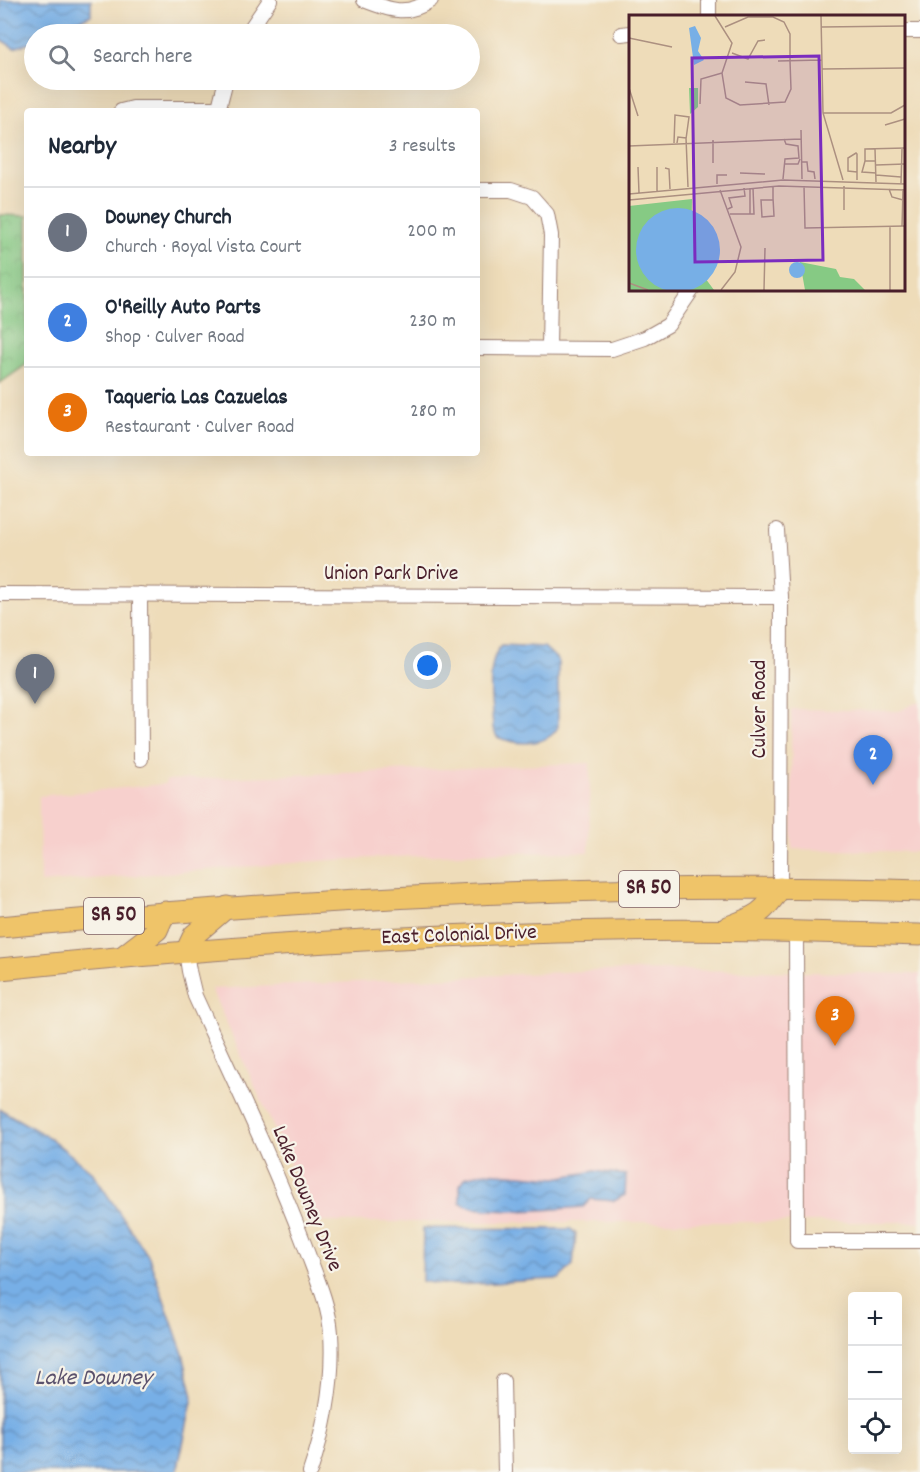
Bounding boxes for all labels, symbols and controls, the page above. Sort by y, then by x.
inset map [629,15,905,291]
search box [24,24,480,90]
icon: search [45,41,78,74]
text: Search here [93,42,192,73]
text: Nearby [48,129,116,166]
text: 3 results [389,133,456,161]
text: Downey Church [105,203,232,234]
text: 1 [65,218,70,246]
text: 200 m [407,218,456,246]
text: Church · Royal Vista Court [105,234,302,262]
text: O'Reilly Auto Parts [105,293,261,324]
text: 2 [63,308,72,336]
text: 230 m [409,308,456,336]
text: Shop · Culver Road [105,324,245,352]
text: Taqueria Las Cazuelas [105,383,288,414]
text: 3 [63,398,72,426]
text: 280 m [410,398,456,426]
text: Restaurant · Culver Road [105,414,294,442]
street label: Union Park Drive [324,559,458,590]
your location [413,651,442,680]
pin: 1 [15,654,54,704]
street label: Culver Road [745,660,776,758]
pin: 2 [854,736,892,785]
road number: SR 50 [619,871,679,907]
road number: SR 50 [84,898,144,934]
street label: East Colonial Drive [381,918,537,954]
pin: 3 [816,996,854,1046]
street label: Lake Downey Drive [263,1122,349,1276]
map controls [848,1292,902,1454]
button: + [848,1292,902,1346]
button: − [848,1346,902,1400]
water label: Lake Downey [35,1362,155,1396]
button: locate [848,1400,902,1454]

